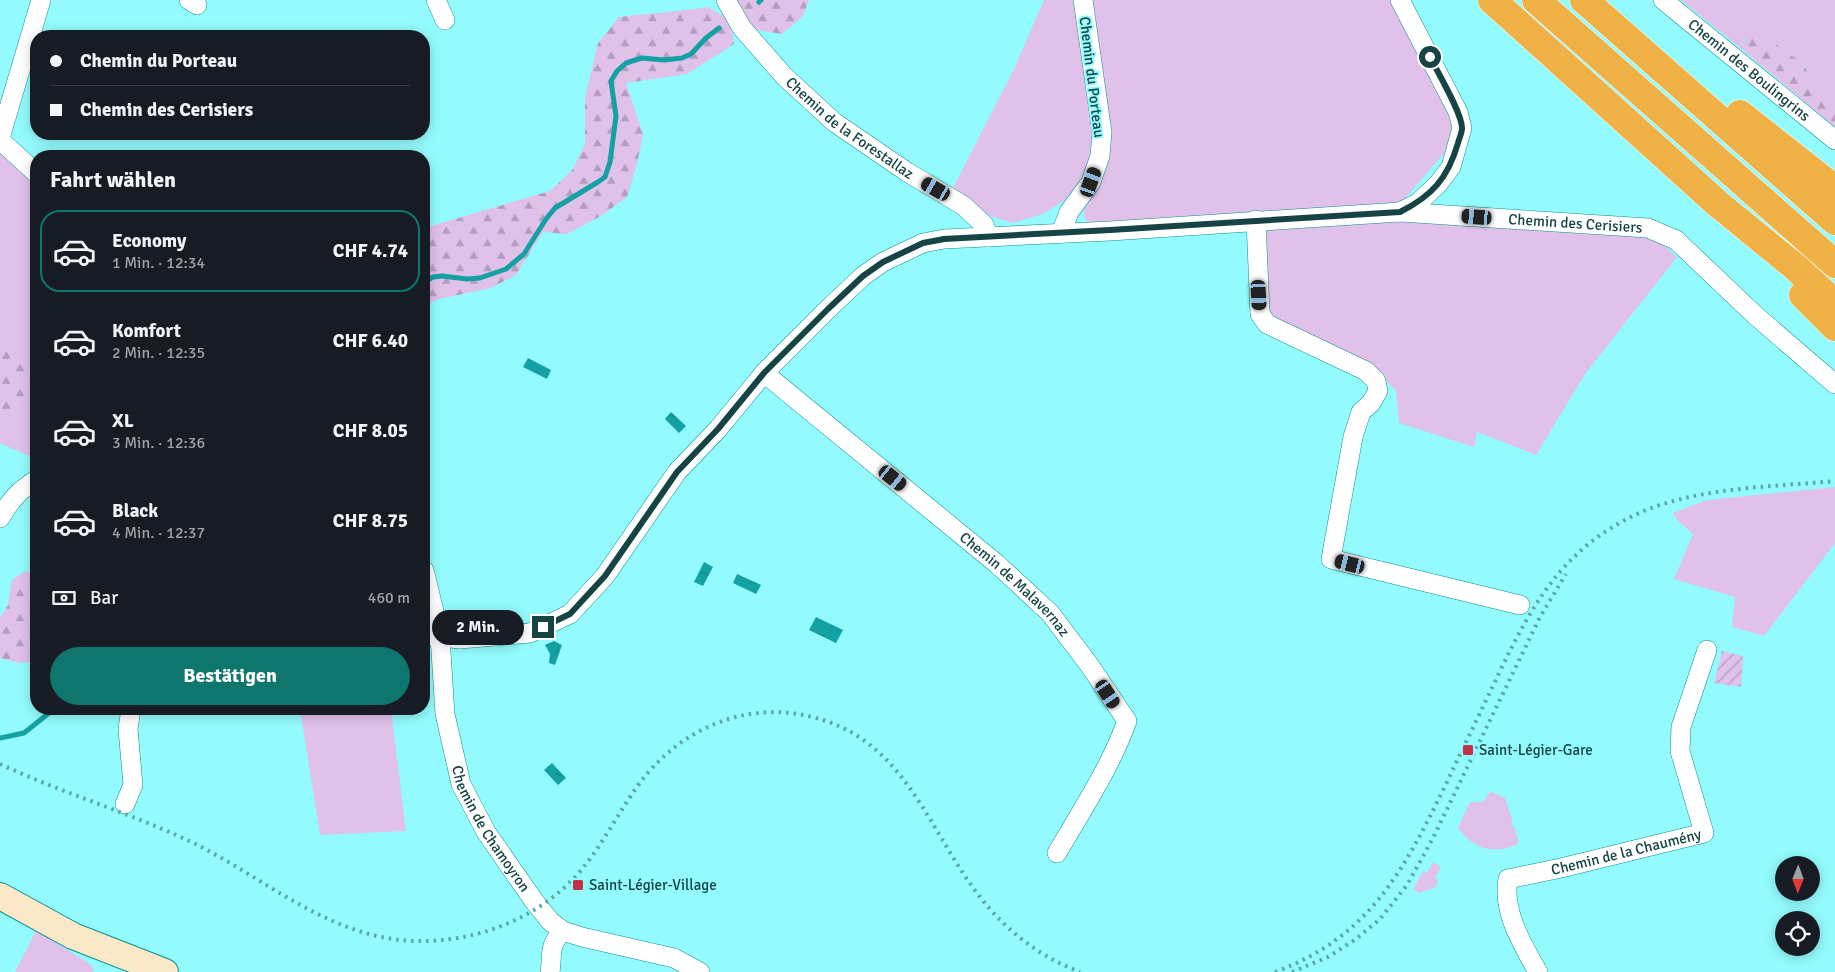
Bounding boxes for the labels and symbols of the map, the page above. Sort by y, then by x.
street label: Chemin du Porteau [1076,15,1108,139]
street label: Chemin des Boulingrins [1685,15,1814,125]
route start [1419,46,1441,68]
street label: Chemin de la Forestallaz [782,73,917,183]
car [1078,165,1103,199]
car [919,175,952,203]
car [1461,208,1492,226]
street label: Chemin des Cerisiers [1508,210,1643,237]
car [1250,280,1267,310]
car [876,463,909,493]
street label: Chemin de Malavernaz [956,528,1074,640]
car [1333,553,1366,575]
callout: 2 Min. [433,610,526,644]
route end [532,616,554,638]
car [1093,677,1122,711]
place label: Saint-Légier-Gare [1479,741,1593,759]
marker: Saint-Légier-Gare [1461,743,1475,757]
street label: Chemin de Chamoyron [448,764,534,895]
street label: Chemin de la Chaumény [1549,825,1703,879]
north arrow [1775,856,1820,901]
place label: Saint-Légier-Village [589,876,717,894]
marker: Saint-Légier-Village [571,878,585,892]

